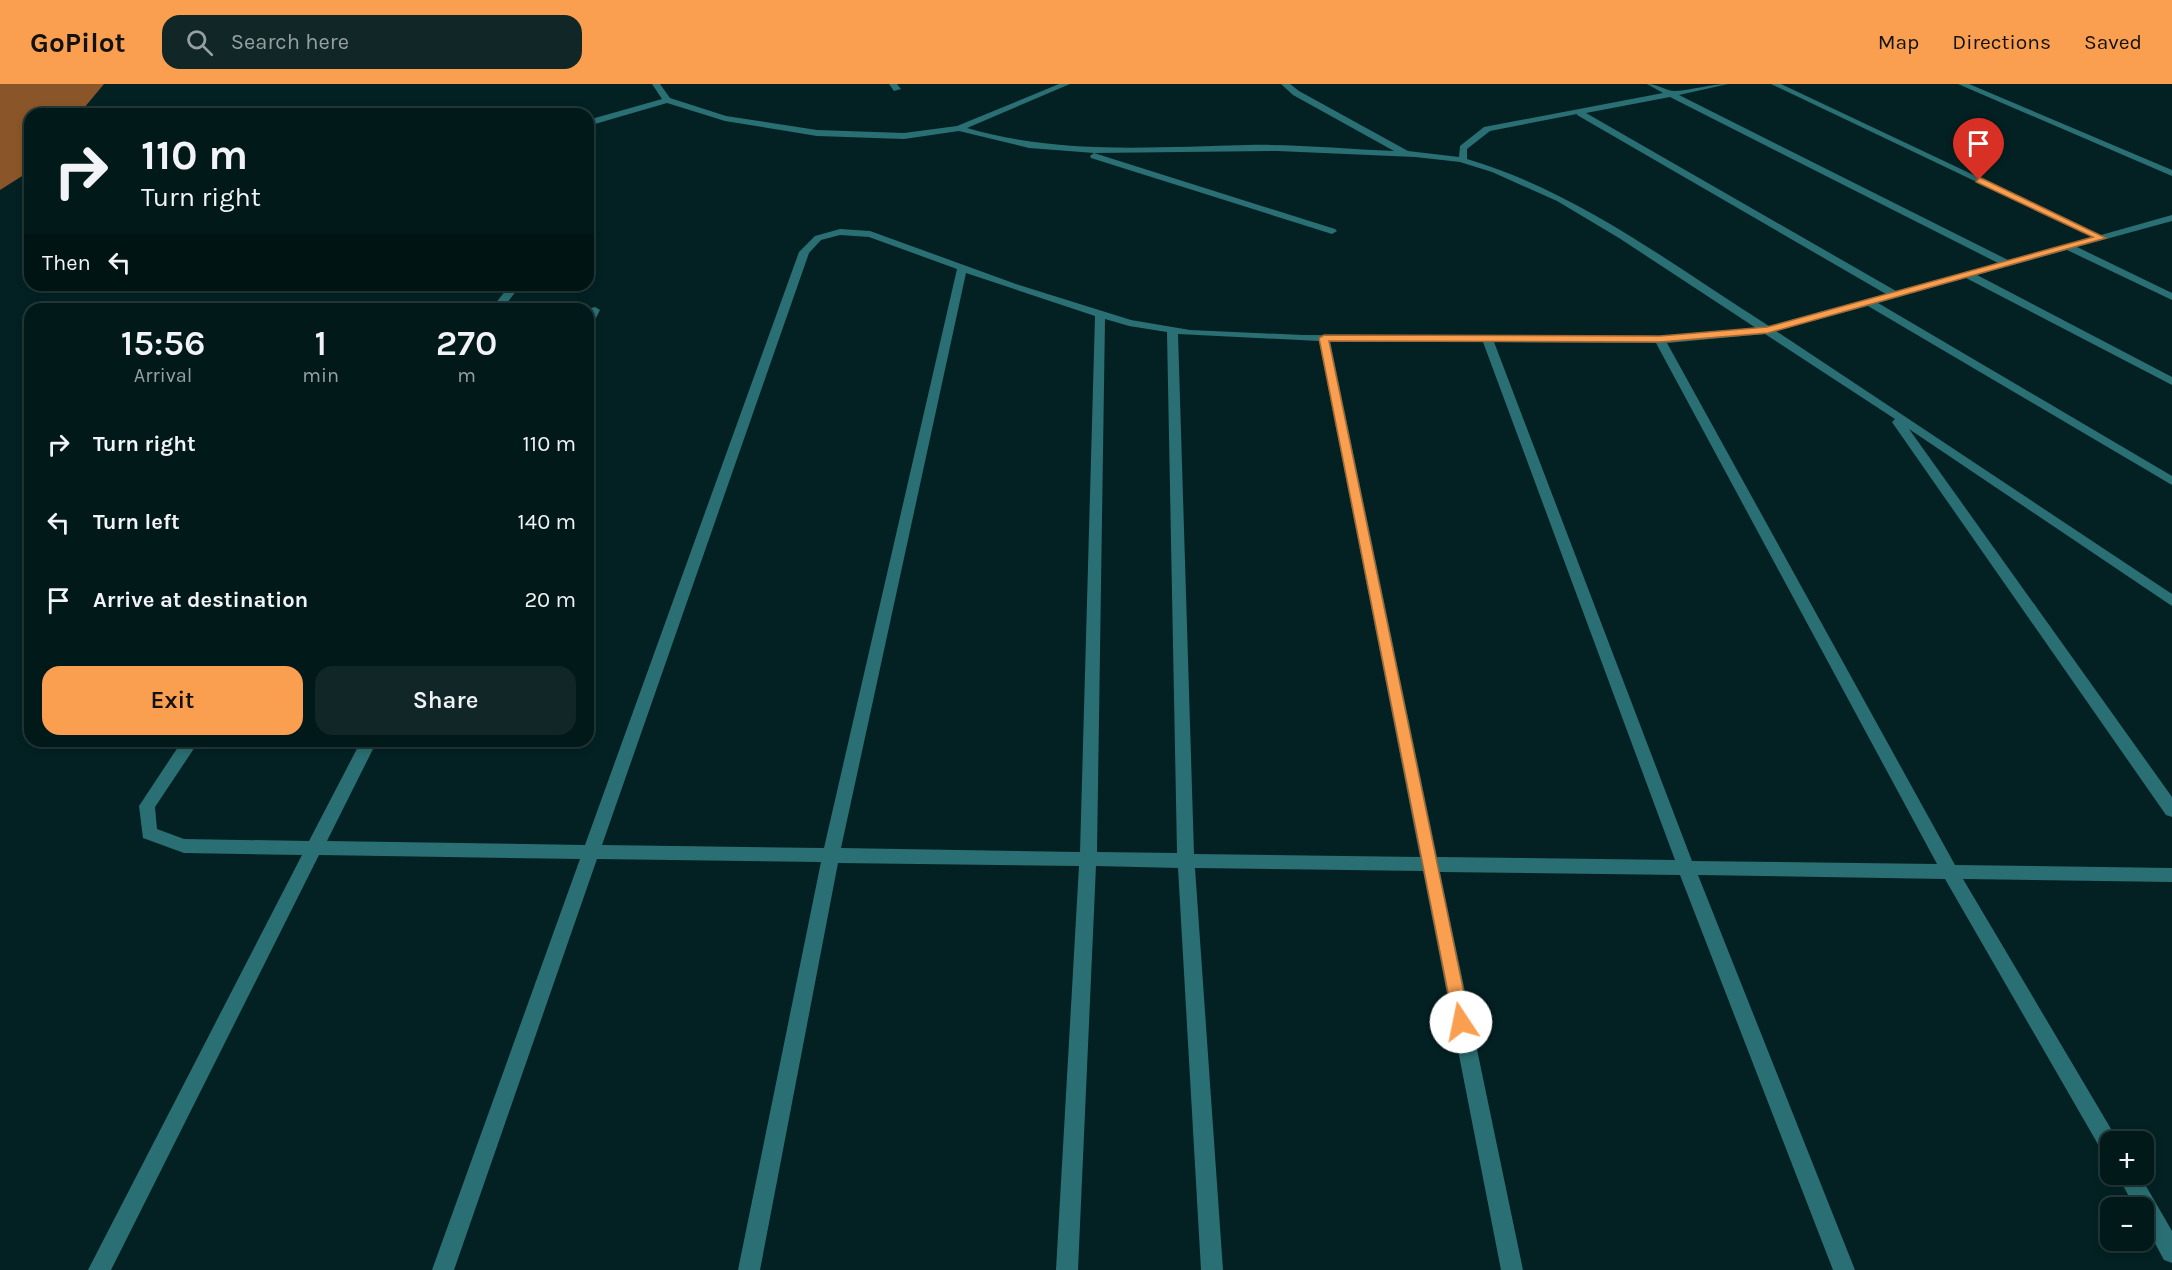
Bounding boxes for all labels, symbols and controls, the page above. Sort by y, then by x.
search box [162,15,582,69]
text: GoPilot [30,26,126,59]
icon: search [183,26,216,59]
text: Search here [231,29,349,55]
text: Map [1878,30,1919,54]
text: Directions [1952,30,2051,54]
text: Saved [2084,30,2142,54]
pin [1953,118,2004,180]
icon: arrive [1962,127,1995,160]
text: 110 m [141,130,248,180]
icon: right [42,132,120,210]
text: Turn right [141,181,261,213]
icon: left [103,246,136,279]
text: Then [42,250,91,276]
text: 15:56 [121,322,206,364]
text: 1 [314,322,327,364]
text: 270 [436,322,497,364]
text: Arrival [134,364,192,387]
text: min [302,364,339,387]
text: m [457,364,476,387]
icon: right [42,428,75,461]
text: Turn right [93,431,196,457]
text: 110 m [523,431,576,457]
icon: left [42,506,75,539]
text: Turn left [93,509,180,535]
text: 140 m [518,509,576,535]
icon: arrive [42,584,75,617]
text: Arrive at destination [93,587,308,613]
text: 20 m [524,587,576,613]
button: Exit [42,666,303,735]
button: Share [315,666,576,735]
position arrow [1429,990,1493,1054]
map controls [2100,1131,2154,1251]
button: + [2100,1131,2154,1185]
button: − [2100,1197,2154,1251]

